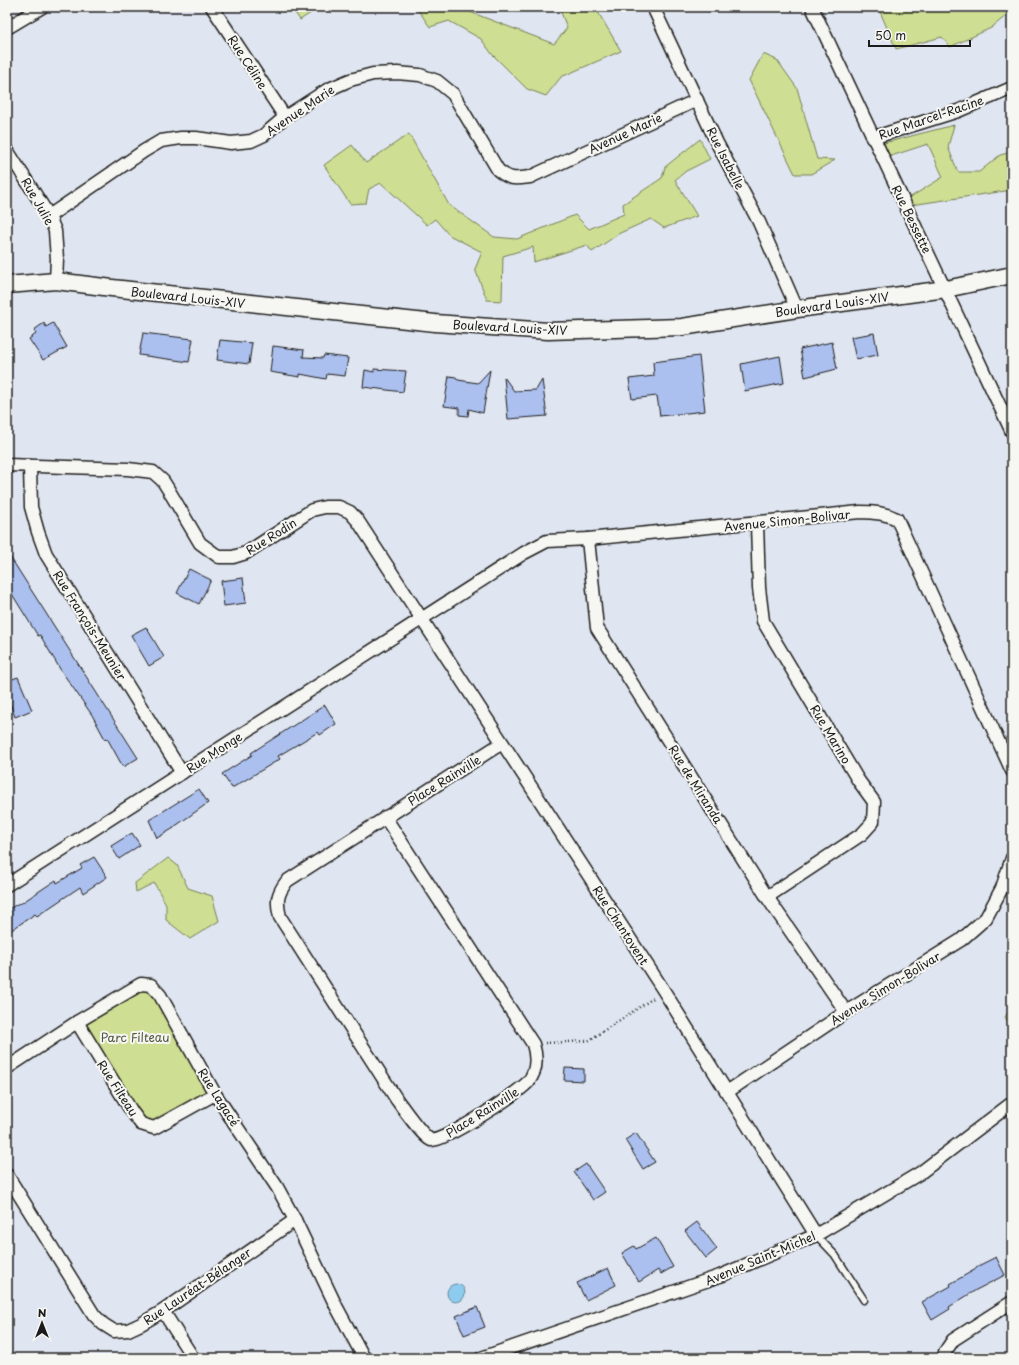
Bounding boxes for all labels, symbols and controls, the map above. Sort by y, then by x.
scale bar [869,22,970,48]
text: 50 m [875,26,906,44]
street label: Rue Céline [224,31,272,93]
street label: Avenue Marie [262,80,338,140]
street label: Rue Marcel-Racine [876,91,986,143]
street label: Avenue Marie [585,108,665,158]
street label: Rue Isabelle [703,124,750,193]
street label: Rue Julie [17,174,59,228]
street label: Rue Bessette [888,182,936,256]
street label: Boulevard Louis-XIV [130,282,247,312]
street label: Boulevard Louis-XIV [774,287,891,321]
street label: Boulevard Louis-XIV [452,315,569,339]
street label: Avenue Simon-Bolivar [723,504,851,536]
street label: Rue Rodin [242,513,300,559]
street label: Rue François-Meunier [49,567,131,684]
street label: Rue Marino [806,701,856,767]
street label: Rue Monge [182,727,246,777]
street label: Rue de Miranda [665,741,728,827]
street label: Place Rainville [404,750,484,810]
street label: Rue Chantovent [589,882,653,968]
street label: Avenue Simon-Bolivar [827,947,944,1029]
park label: Parc Filteau [100,1028,170,1046]
street label: Rue Filteau [93,1056,143,1120]
street label: Rue Lagacé [194,1064,244,1130]
street label: Place Rainville [442,1082,522,1142]
street label: Avenue Saint-Michel [702,1227,818,1289]
street label: Rue Lauréat-Bélanger [139,1243,255,1329]
north arrow [22,1303,62,1343]
text: N [38,1304,47,1321]

